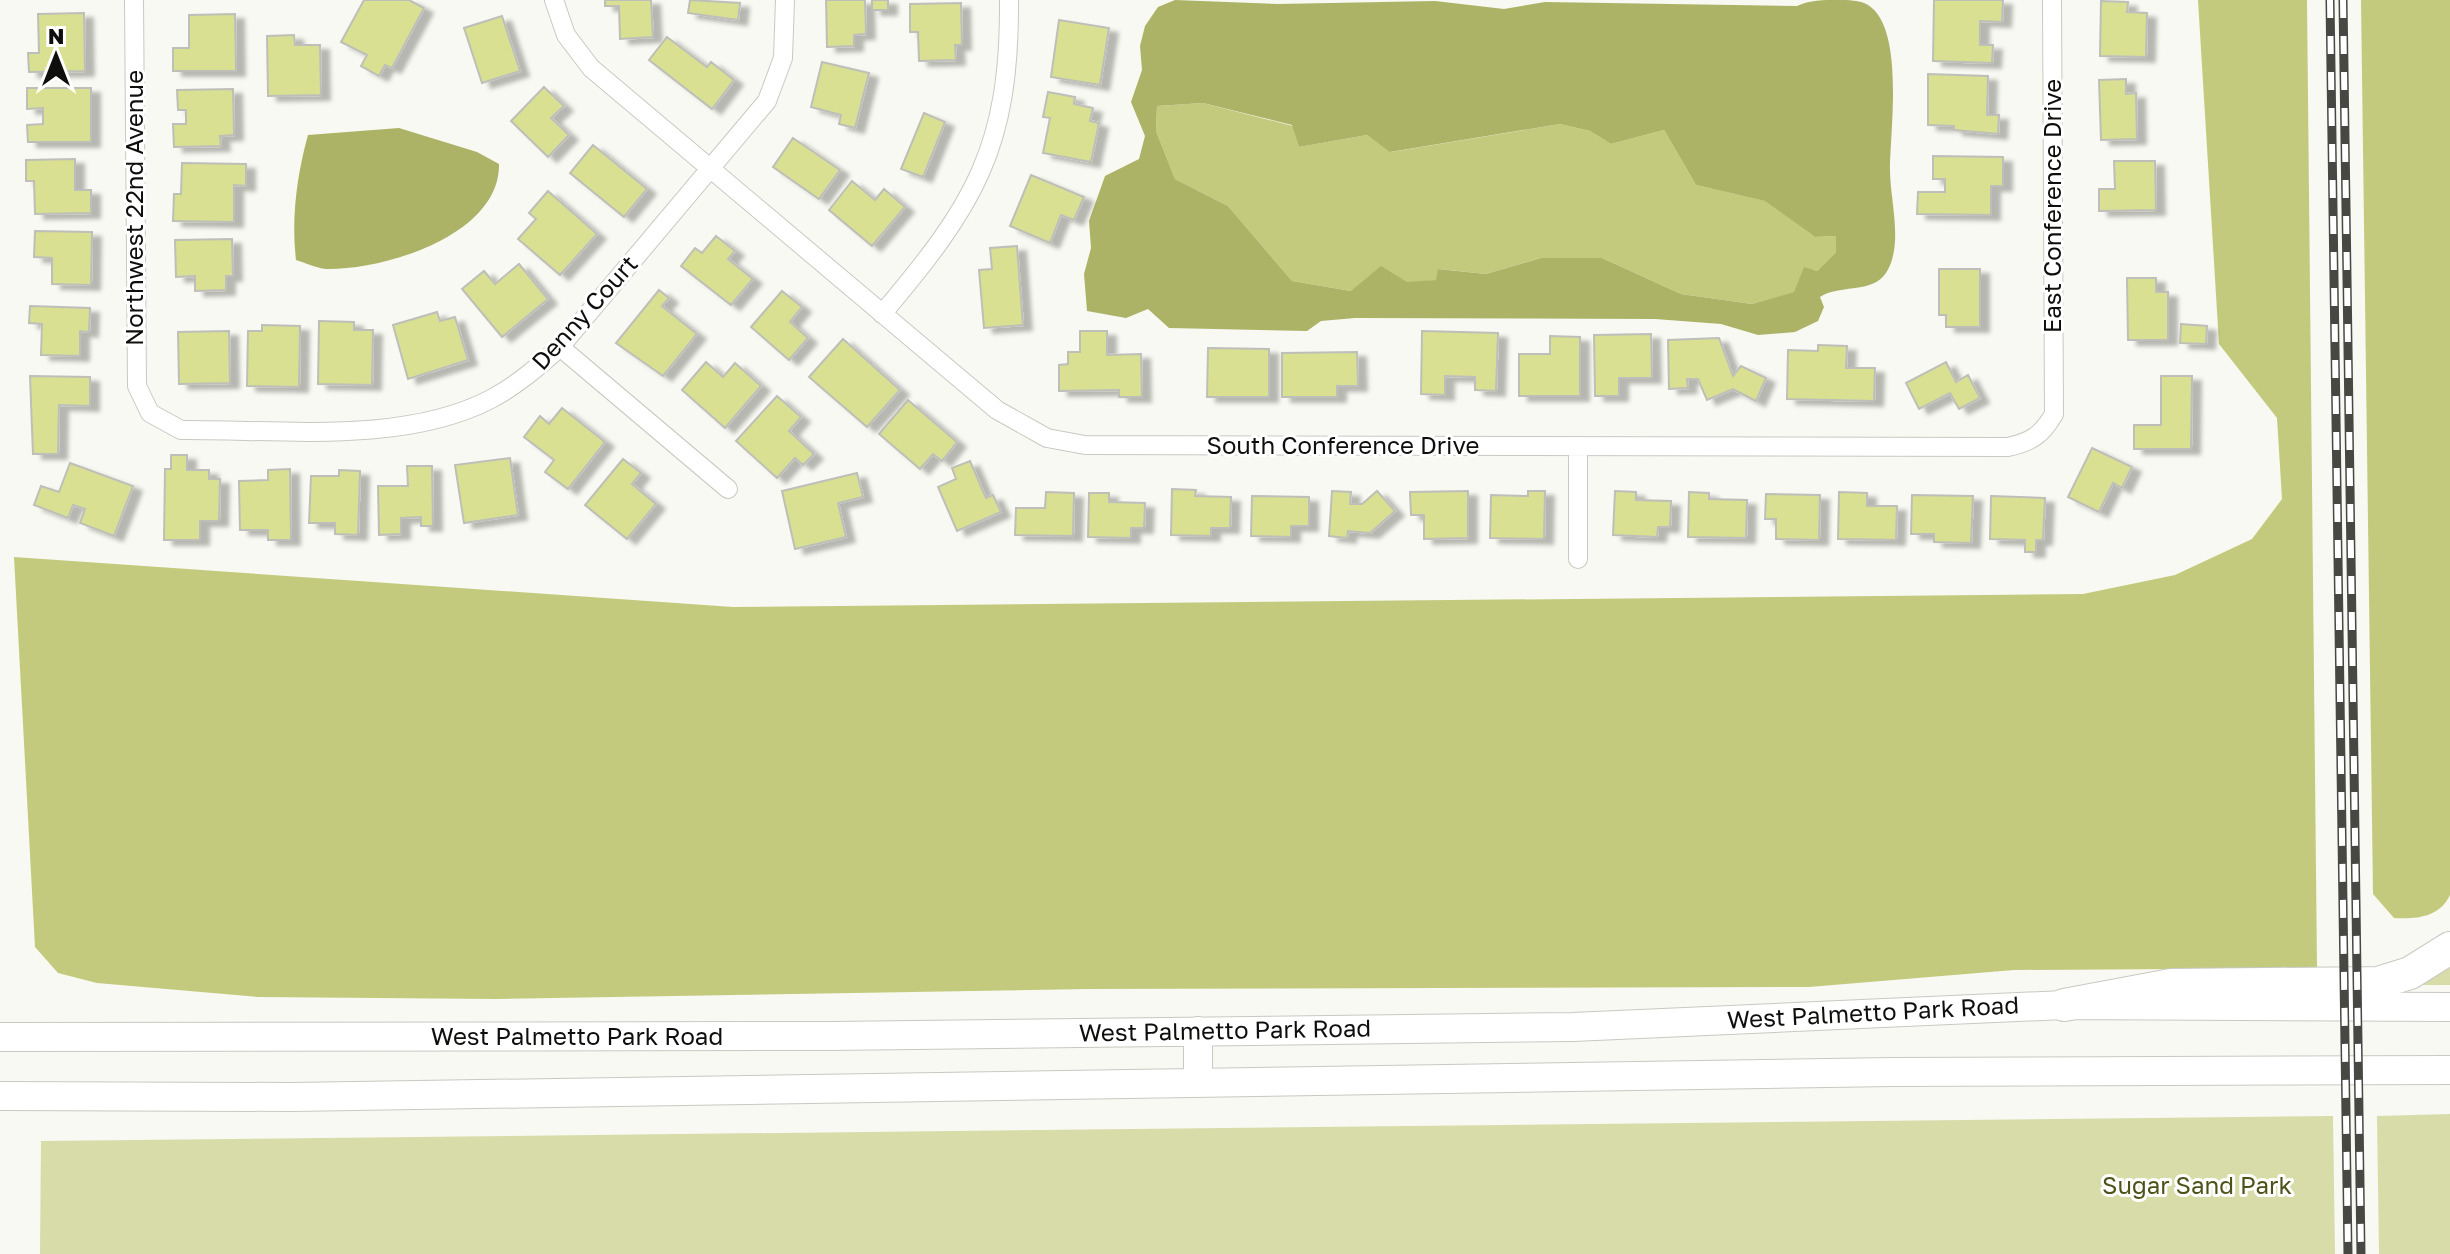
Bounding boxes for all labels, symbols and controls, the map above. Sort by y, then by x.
north arrow [16,16,96,96]
text: N [48,22,64,49]
street label: Northwest 22nd Avenue [119,70,148,346]
street label: East Conference Drive [2037,79,2066,333]
street label: Denny Court [525,249,643,375]
street label: South Conference Drive [1207,430,1479,459]
street label: West Palmetto Park Road [1726,989,2020,1034]
street label: West Palmetto Park Road [1079,1012,1371,1047]
street label: West Palmetto Park Road [431,1021,723,1050]
park label: Sugar Sand Park [2102,1170,2292,1199]

